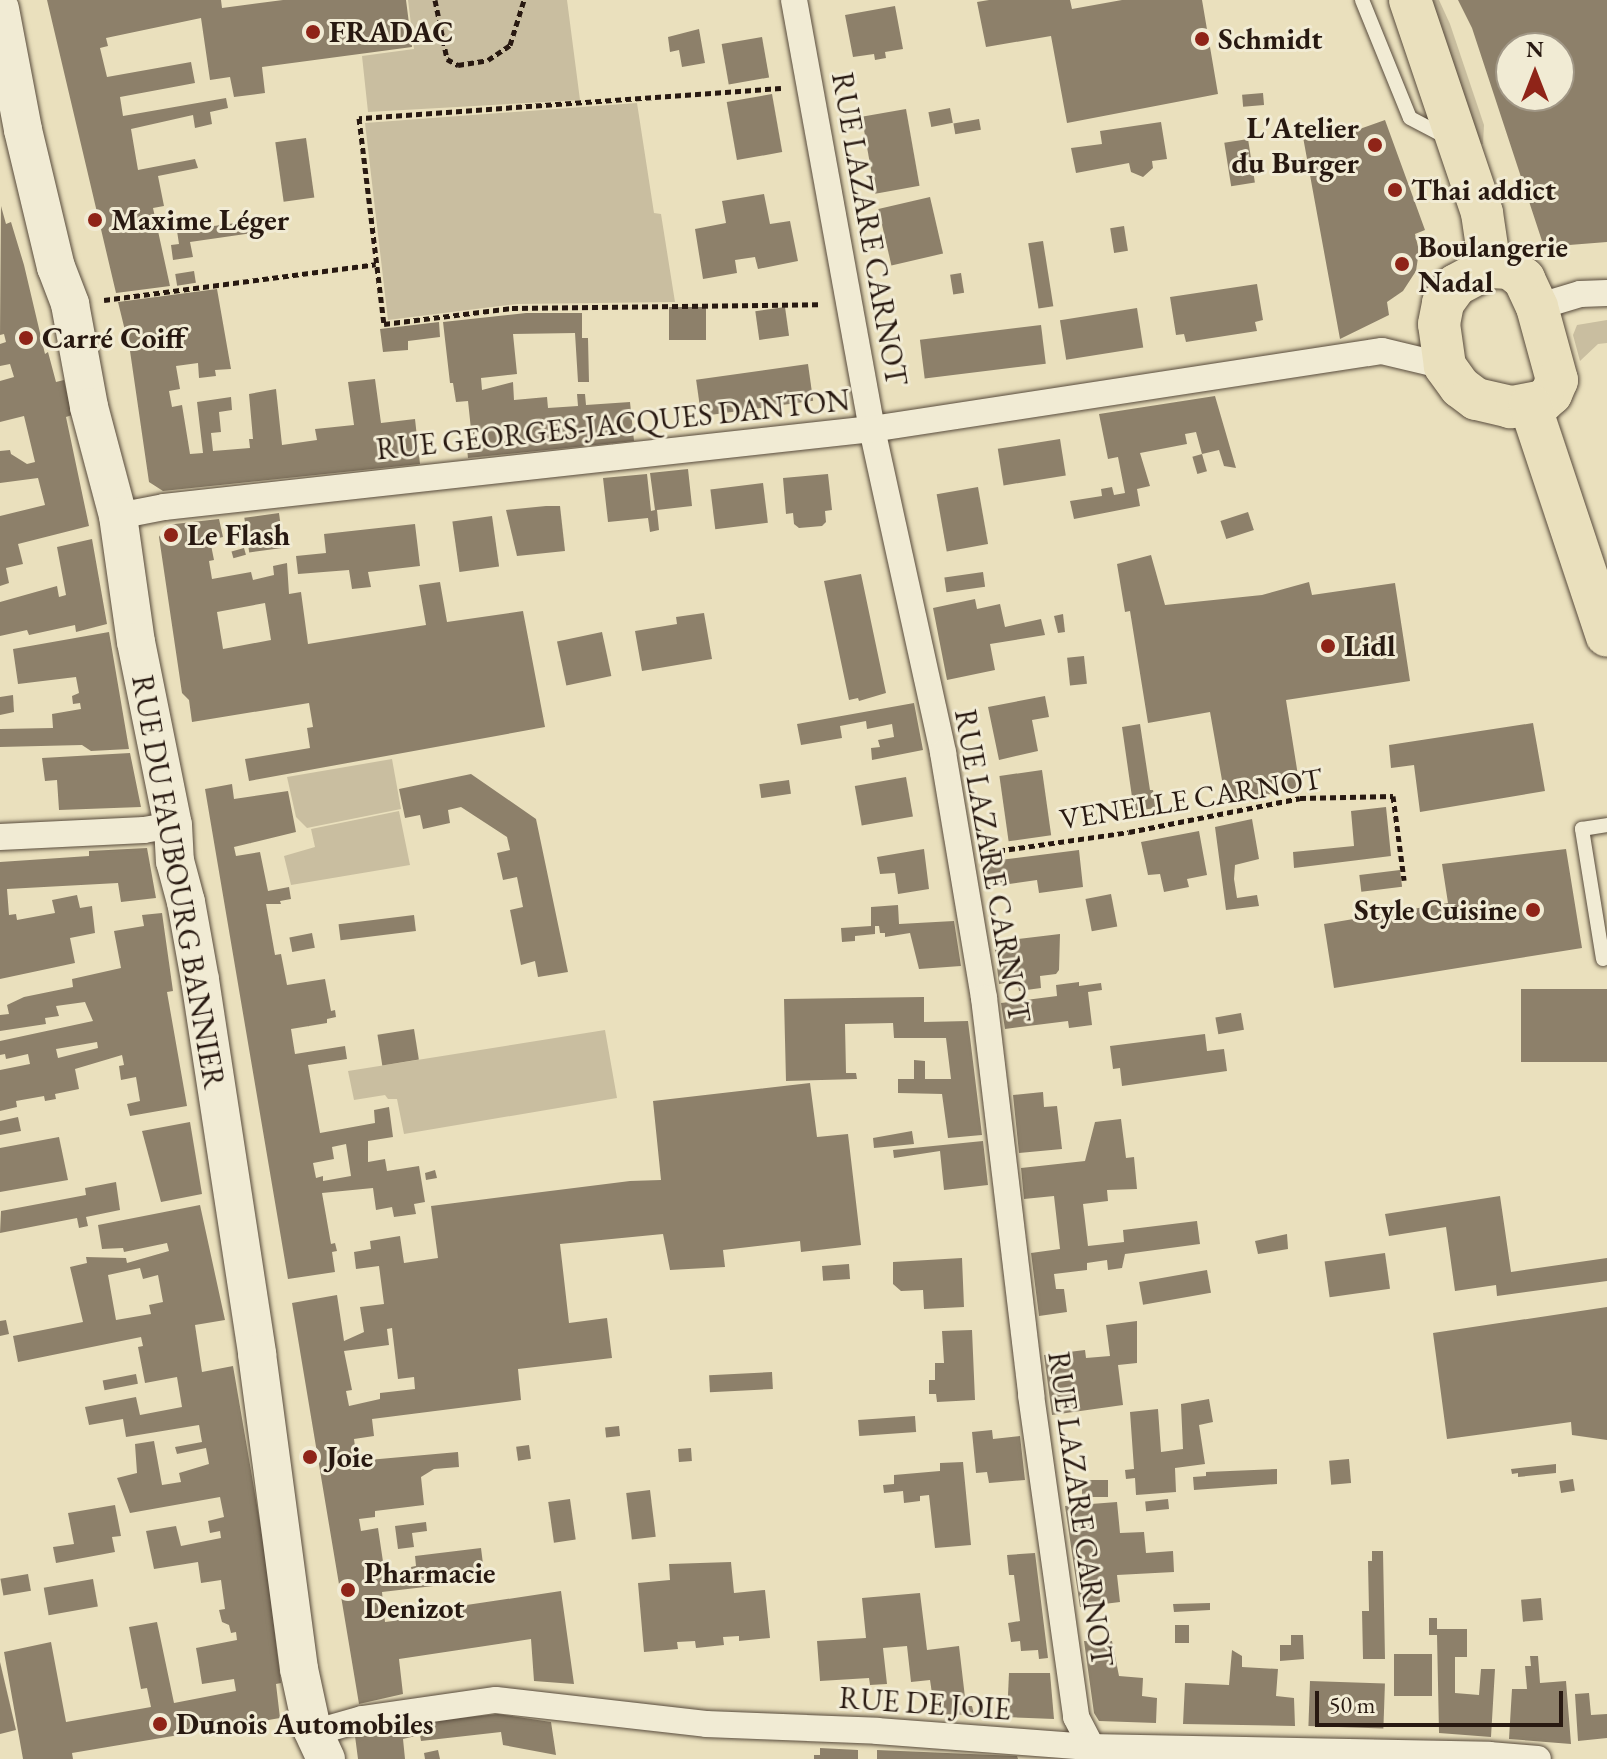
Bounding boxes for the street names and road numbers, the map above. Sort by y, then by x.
street label: RUE LAZARE CARNOT [824,70,914,388]
street label: RUE GEORGES-JACQUES DANTON [374,382,852,468]
street label: RUE DU FAUBOURG BANNIER [124,672,232,1092]
street label: RUE LAZARE CARNOT [947,707,1037,1025]
street label: VENELLE CARNOT [1057,760,1325,838]
street label: RUE LAZARE CARNOT [1040,1349,1120,1669]
street label: RUE DE JOIE [838,1680,1012,1728]

